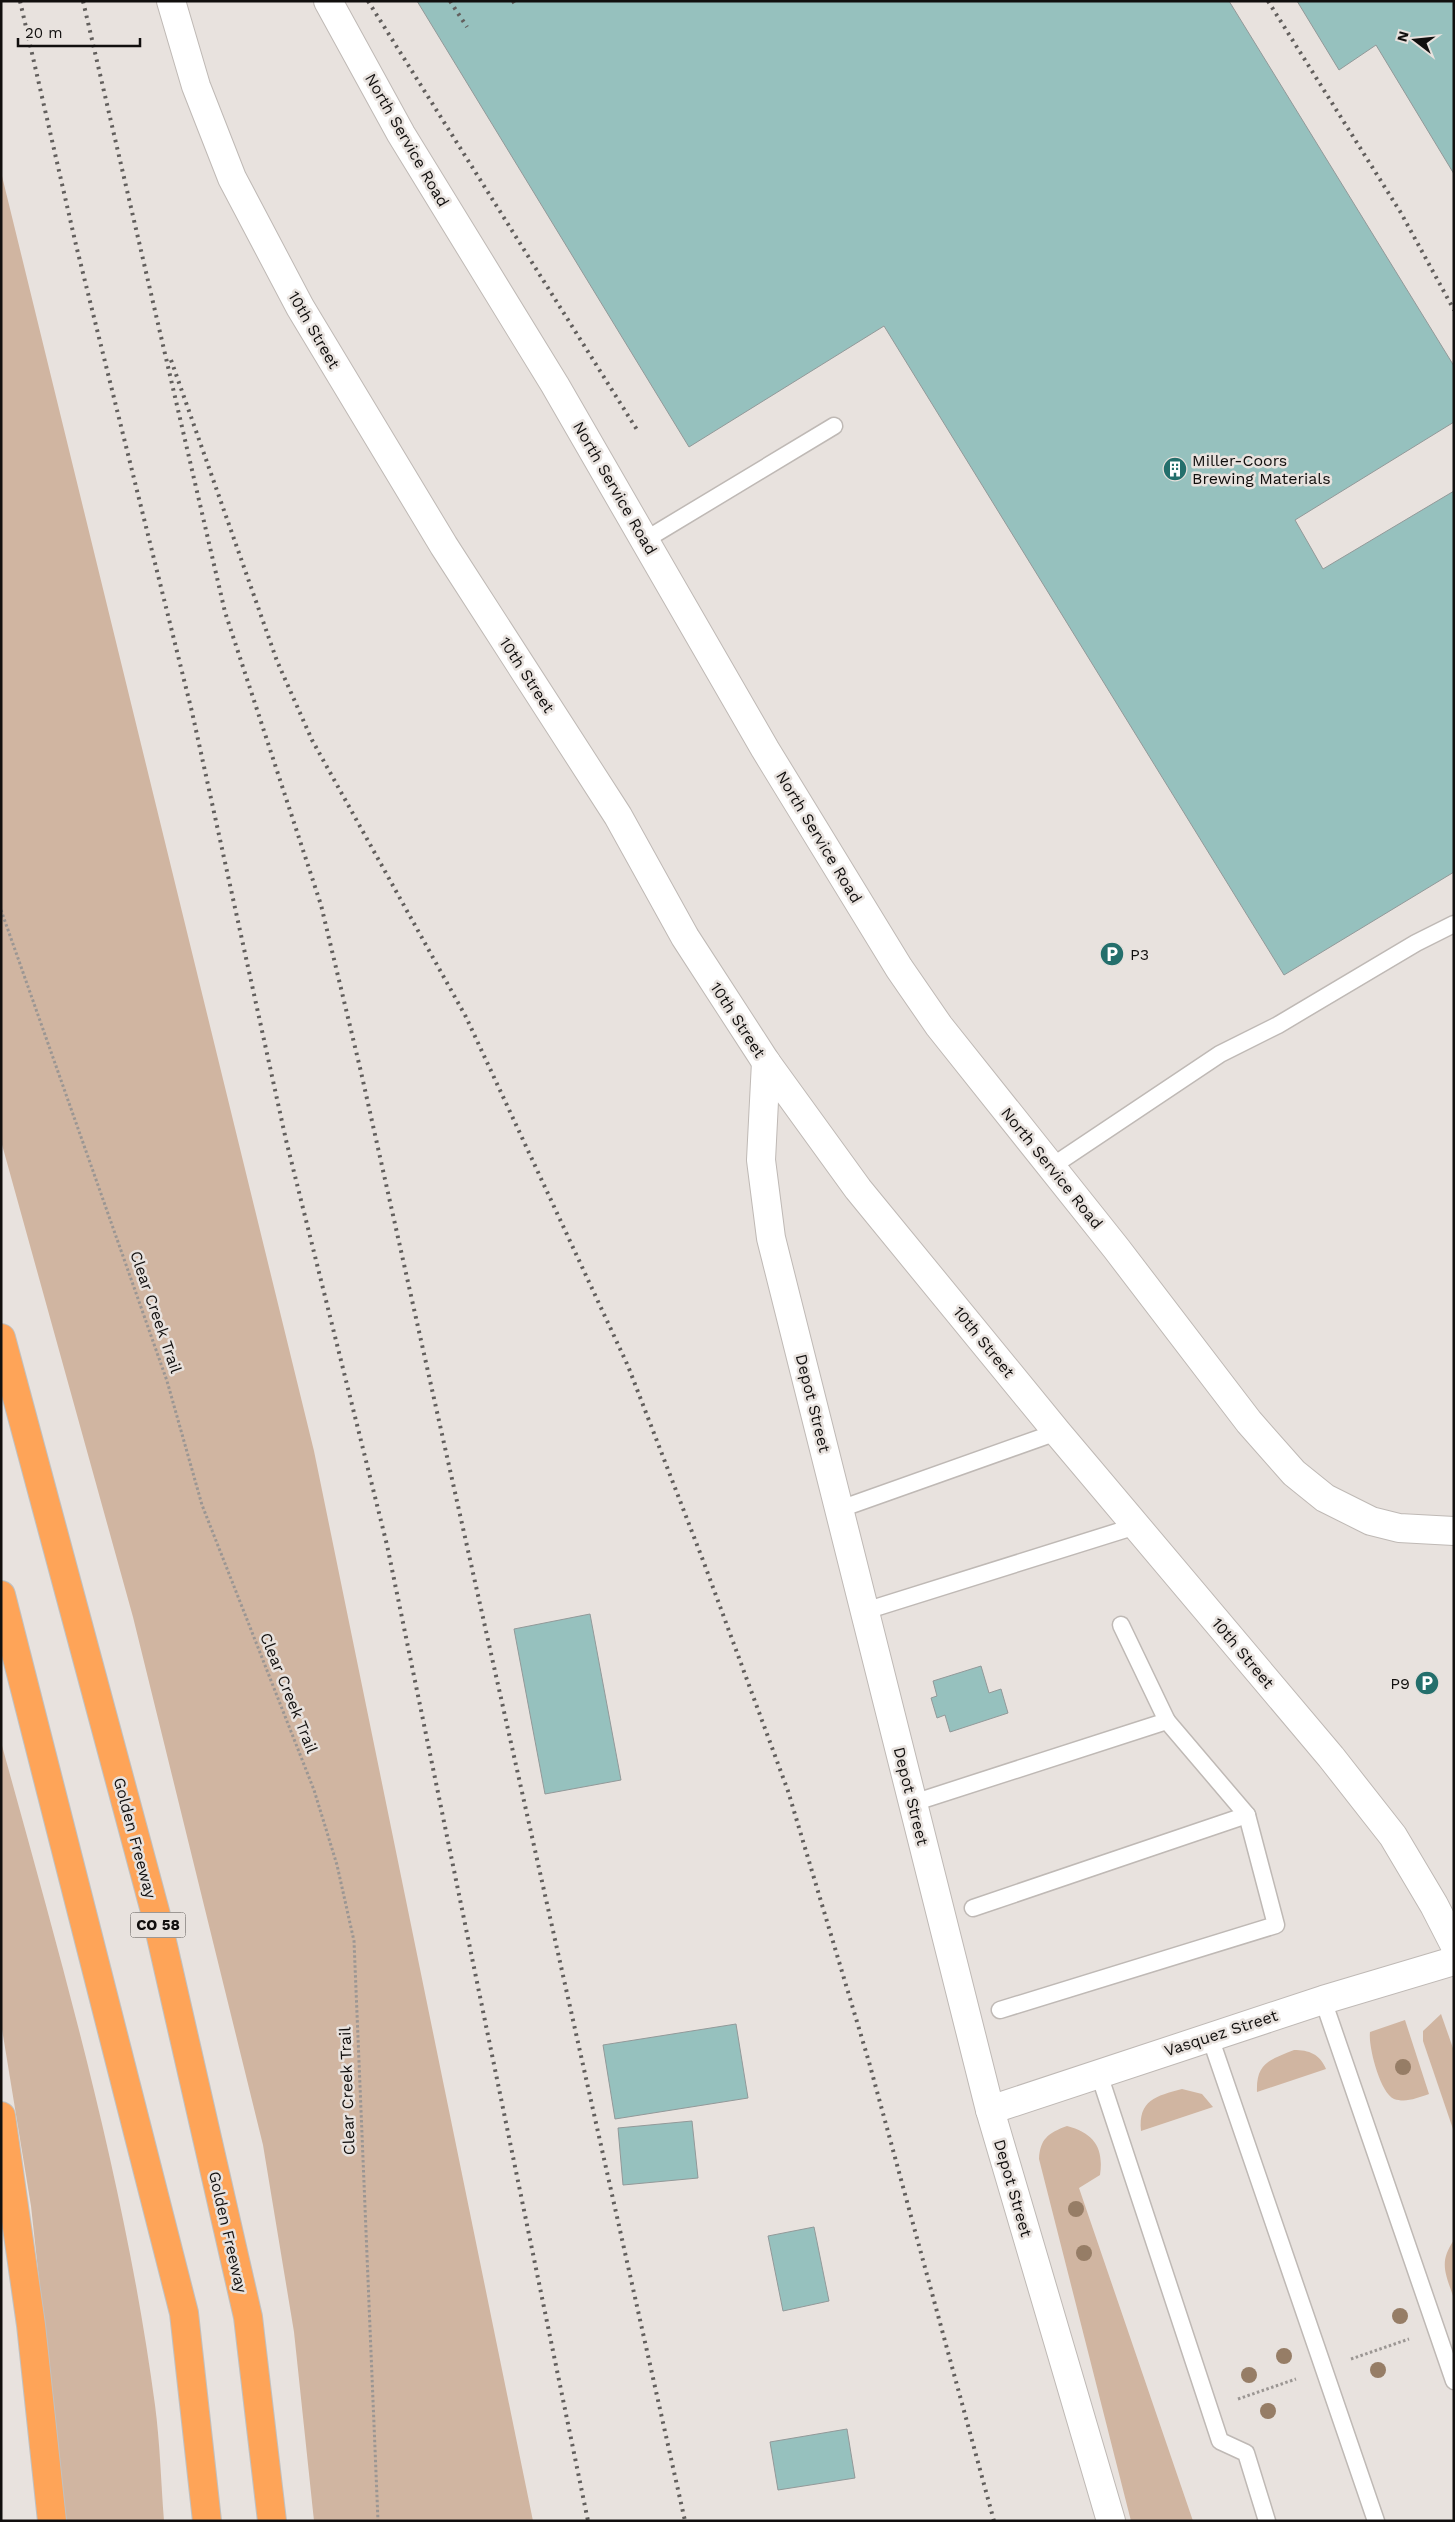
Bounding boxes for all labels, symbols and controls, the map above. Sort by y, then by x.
scale bar [18,15,140,47]
north arrow [1390,15,1440,65]
text: 20 m [25,24,63,42]
text: N [1393,29,1412,44]
street label: North Service Road [361,70,453,210]
street label: 10th Street [284,288,344,372]
street label: North Service Road [569,418,661,558]
place label: Miller-Coors Brewing Materials [1192,451,1331,488]
building icon: Miller-Coors Brewing Materials [1162,456,1188,482]
street label: 10th Street [495,634,559,717]
street label: North Service Road [772,768,866,906]
parking icon: P3 [1099,941,1125,967]
place label: P3 [1130,945,1149,964]
street label: 10th Street [706,979,770,1062]
street label: North Service Road [997,1103,1107,1233]
street label: Clear Creek Trail [126,1248,186,1376]
street label: 10th Street [949,1302,1019,1382]
street label: Depot Street [792,1352,834,1454]
street label: 10th Street [1208,1614,1278,1692]
street label: Clear Creek Trail [256,1630,322,1756]
parking icon: P9 [1414,1670,1440,1696]
place label: P9 [1390,1674,1410,1693]
street label: Depot Street [890,1745,932,1847]
street label: Golden Freeway [110,1775,160,1901]
road number: CO 58 [130,1912,186,1938]
street label: Vasquez Street [1162,2006,1280,2060]
street label: Clear Creek Trail [335,2026,359,2155]
street label: Depot Street [990,2137,1036,2239]
street label: Golden Freeway [205,2169,251,2295]

